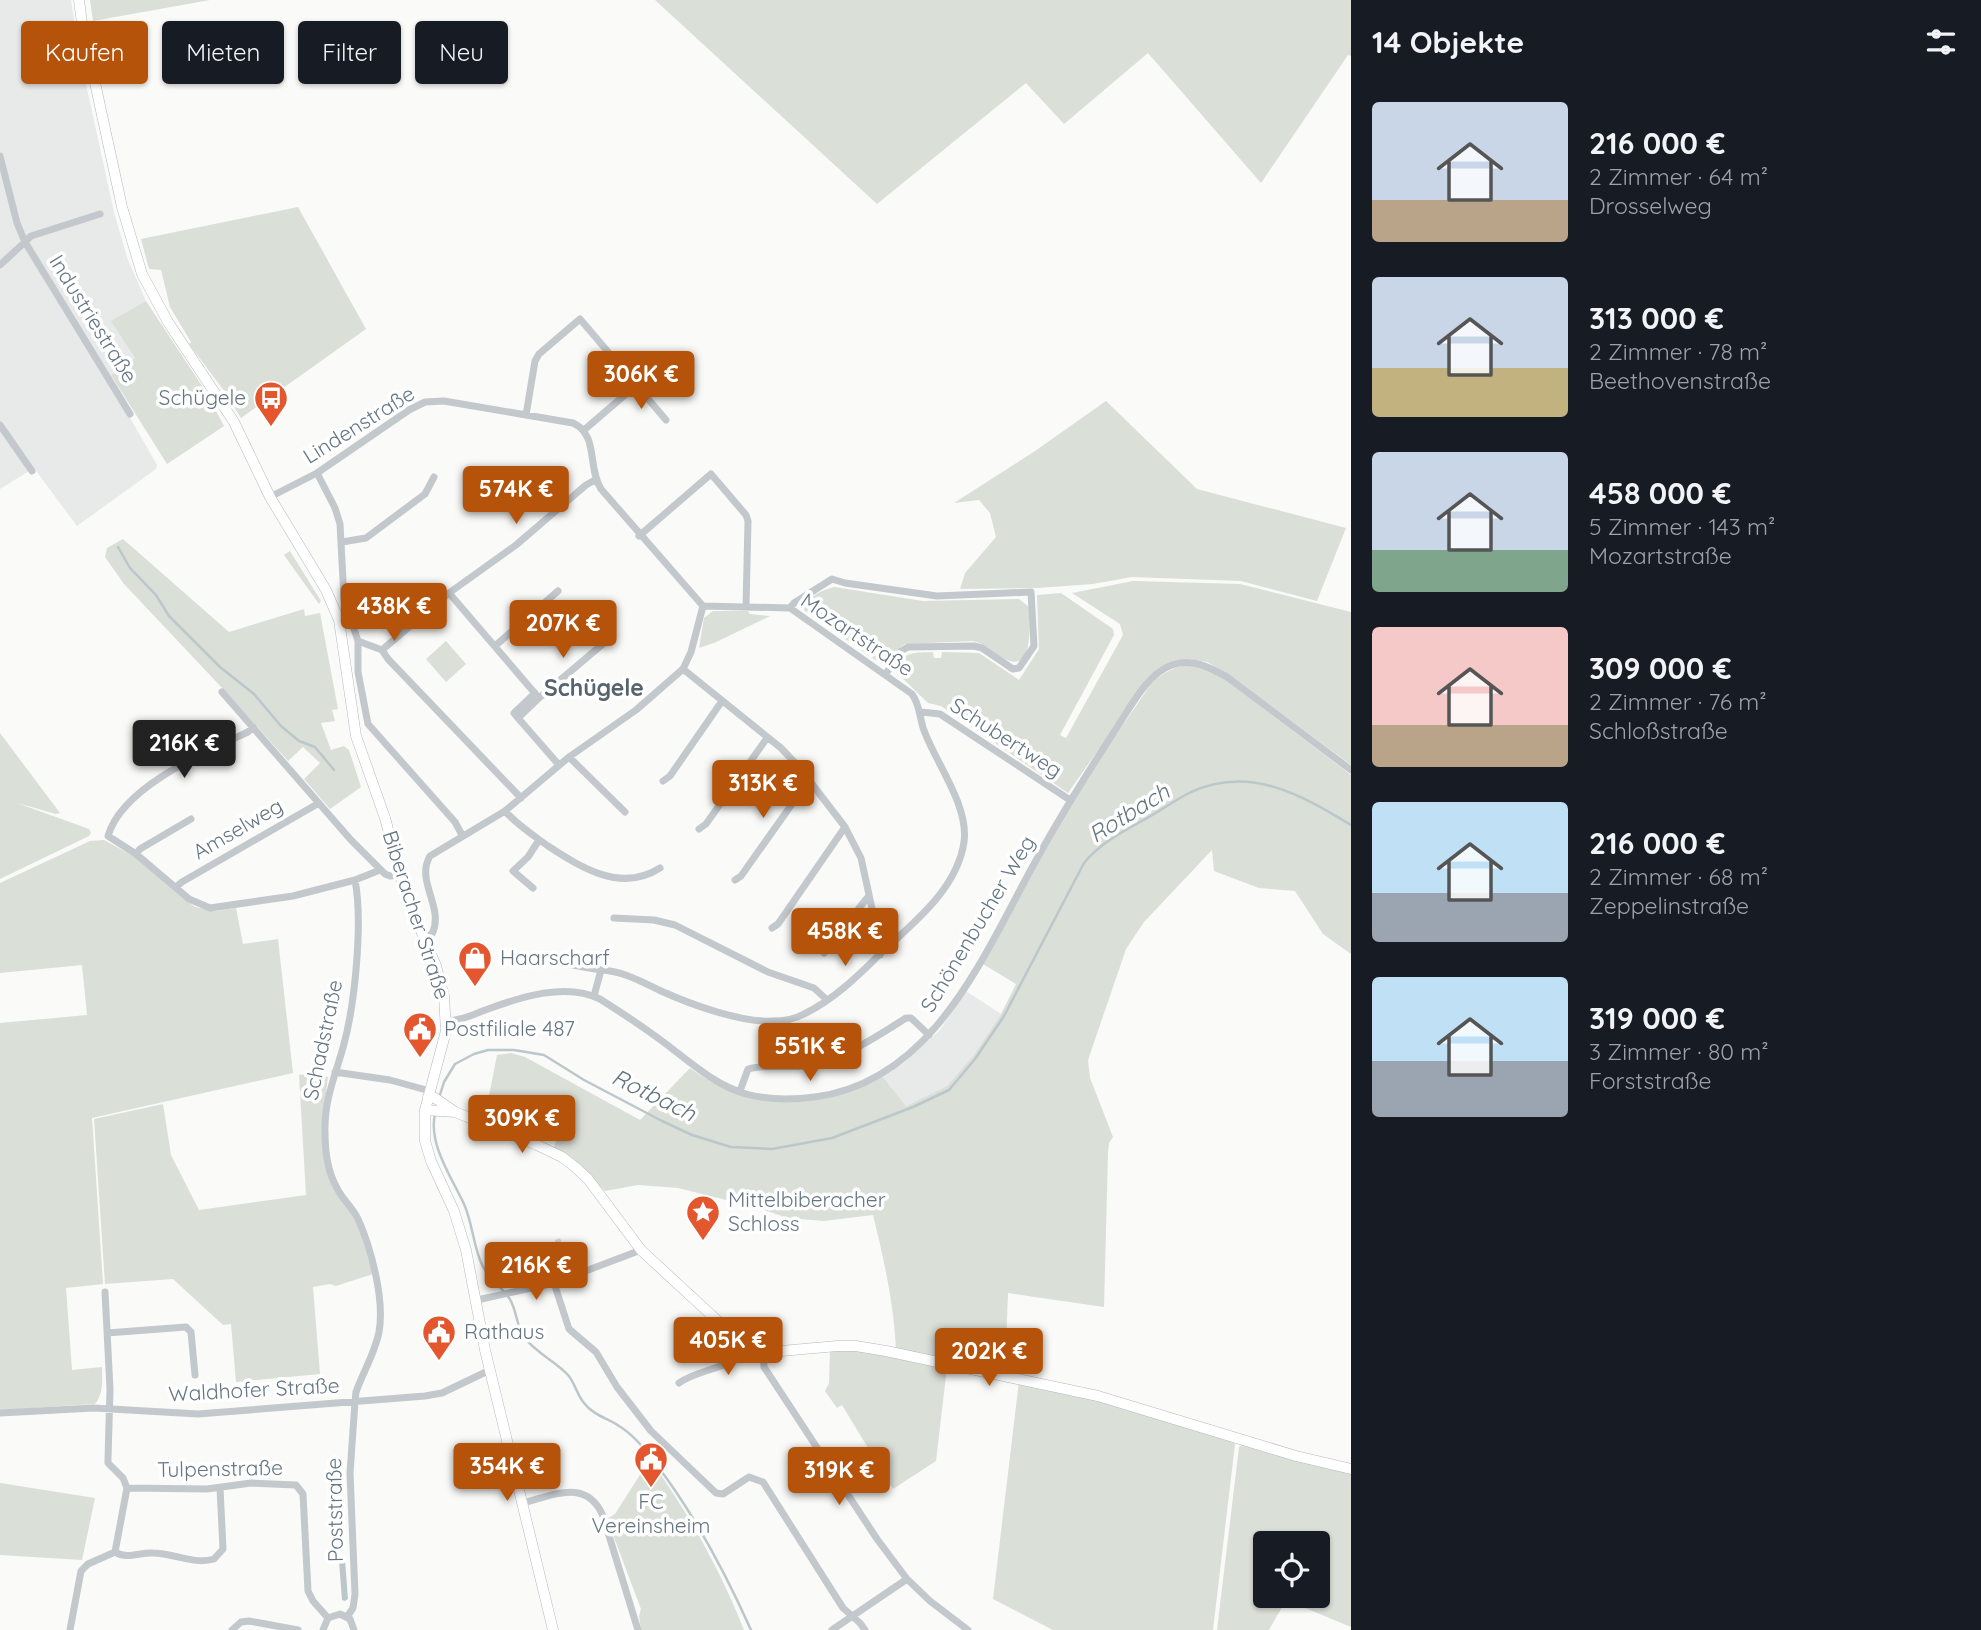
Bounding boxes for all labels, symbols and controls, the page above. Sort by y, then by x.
chip: Kaufen [21,21,148,84]
chip: Mieten [162,21,284,84]
chip: Filter [298,21,401,84]
chip: Neu [415,21,508,84]
text: 14 Objekte [1372,23,1524,61]
icon: filters [1922,23,1960,61]
text: 216 000 € [1589,124,1725,162]
icon: home [1428,130,1512,214]
text: 2 Zimmer · 64 m² [1589,162,1768,191]
text: Drosselweg [1589,191,1712,220]
street label: Industriestraße [44,250,144,387]
text: 313 000 € [1589,299,1724,337]
icon: home [1428,305,1512,389]
text: 2 Zimmer · 78 m² [1589,337,1767,366]
pin: 306K € [584,352,698,411]
text: 306K € [603,359,679,388]
text: Beethovenstraße [1589,366,1771,395]
bus stop icon: Schügele [252,379,290,428]
street label: Lindenstraße [298,380,419,469]
place label: Schügele [159,384,246,410]
pin: 574K € [459,466,573,526]
text: 574K € [479,474,553,503]
text: 458 000 € [1589,474,1731,512]
icon: home [1428,480,1512,564]
text: 5 Zimmer · 143 m² [1589,512,1775,541]
text: Mozartstraße [1589,541,1732,570]
pin: 438K € [337,584,451,643]
street label: Mozartstraße [796,587,919,681]
text: 438K € [357,591,431,620]
pin: 207K € [506,600,620,660]
text: 207K € [526,608,600,637]
text: 309 000 € [1589,649,1731,687]
icon: home [1428,655,1512,739]
district label: Schügele [544,673,644,702]
text: 2 Zimmer · 76 m² [1589,687,1767,716]
street label: Schubertweg [946,691,1067,783]
text: Schloßstraße [1589,716,1728,745]
pin: 216K € [127,720,241,780]
text: 216K € [149,728,219,757]
pin: 313K € [706,760,820,820]
text: 313K € [728,768,798,797]
water label: Rotbach [1083,776,1175,849]
street label: Amselweg [188,792,287,864]
text: 216 000 € [1589,824,1725,862]
street label: Biberacher Straße [377,827,456,1002]
street label: Schönenbucher Weg [914,830,1040,1017]
icon: home [1428,830,1512,914]
text: 2 Zimmer · 68 m² [1589,862,1768,891]
text: Zeppelinstraße [1589,891,1749,920]
pin: 458K € [788,908,902,968]
text: 458K € [807,916,883,945]
shop icon: Haarscharf [456,939,494,988]
place label: Haarscharf [500,944,610,970]
street label: Schadstraße [297,977,347,1102]
text: 319 000 € [1589,999,1725,1037]
icon: home [1428,1005,1512,1089]
public building icon: Postfiliale 487 [401,1010,439,1059]
place label: Postfiliale 487 [444,1015,575,1041]
pin: 551K € [753,1024,867,1083]
text: 551K € [774,1031,846,1060]
text: 3 Zimmer · 80 m² [1589,1037,1769,1066]
water label: Rotbach [607,1062,702,1128]
text: Forststraße [1589,1066,1712,1095]
pin: 309K € [465,1096,579,1155]
text: 309K € [484,1103,560,1132]
place label: Mittelbiberacher Schloss [728,1186,886,1236]
place icon: Mittelbiberacher Schloss [684,1193,722,1242]
pin: 216K € [479,1242,593,1302]
text: 216K € [501,1250,571,1279]
public building icon: Rathaus [420,1313,458,1362]
place label: Rathaus [464,1318,544,1344]
pin: 405K € [671,1318,785,1377]
text: 405K € [690,1325,766,1354]
pin: 202K € [932,1328,1046,1388]
text: 202K € [951,1336,1027,1365]
street label: Waldhofer Straße [168,1372,340,1406]
public building icon: FC Vereinsheim [632,1440,670,1489]
pin: 354K € [450,1444,564,1503]
pin: 319K € [782,1448,896,1507]
text: 354K € [469,1451,545,1480]
street label: Tulpenstraße [157,1454,283,1482]
text: 319K € [804,1455,874,1484]
street label: Poststraße [320,1458,348,1562]
place label: FC Vereinsheim [592,1488,710,1538]
map controls [1253,1531,1330,1608]
button: locate [1253,1531,1330,1608]

